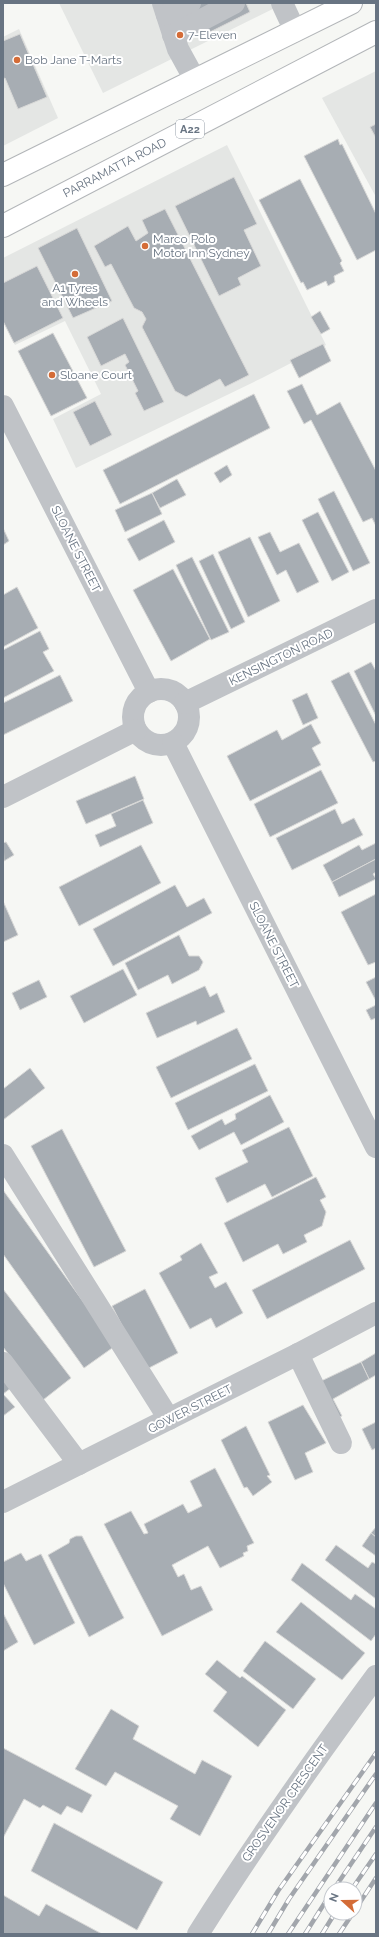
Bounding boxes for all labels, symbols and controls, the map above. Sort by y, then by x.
place label: 7-Eleven [188,28,237,42]
marker: 7-Eleven [175,30,185,40]
place label: Bob Jane T-Marts [25,53,122,67]
marker: Bob Jane T-Marts [12,55,22,65]
road number: A22 [176,120,204,138]
street label: PARRAMATTA ROAD [61,135,169,201]
place label: Marco Polo Motor Inn Sydney [153,232,250,260]
marker: Marco Polo Motor Inn Sydney [140,241,150,251]
marker: A1 Tyres and Wheels [70,269,80,279]
place label: A1 Tyres and Wheels [42,281,108,309]
place label: Sloane Court [60,368,132,382]
marker: Sloane Court [47,370,57,380]
street label: SLOANE STREET [48,504,104,595]
street label: KENSINGTON ROAD [227,626,336,688]
street label: SLOANE STREET [246,900,302,991]
street label: GOWER STREET [146,1381,235,1436]
street label: GROSVENOR CRESCENT [239,1741,331,1864]
north arrow [323,1881,363,1921]
text: N [327,1891,342,1904]

